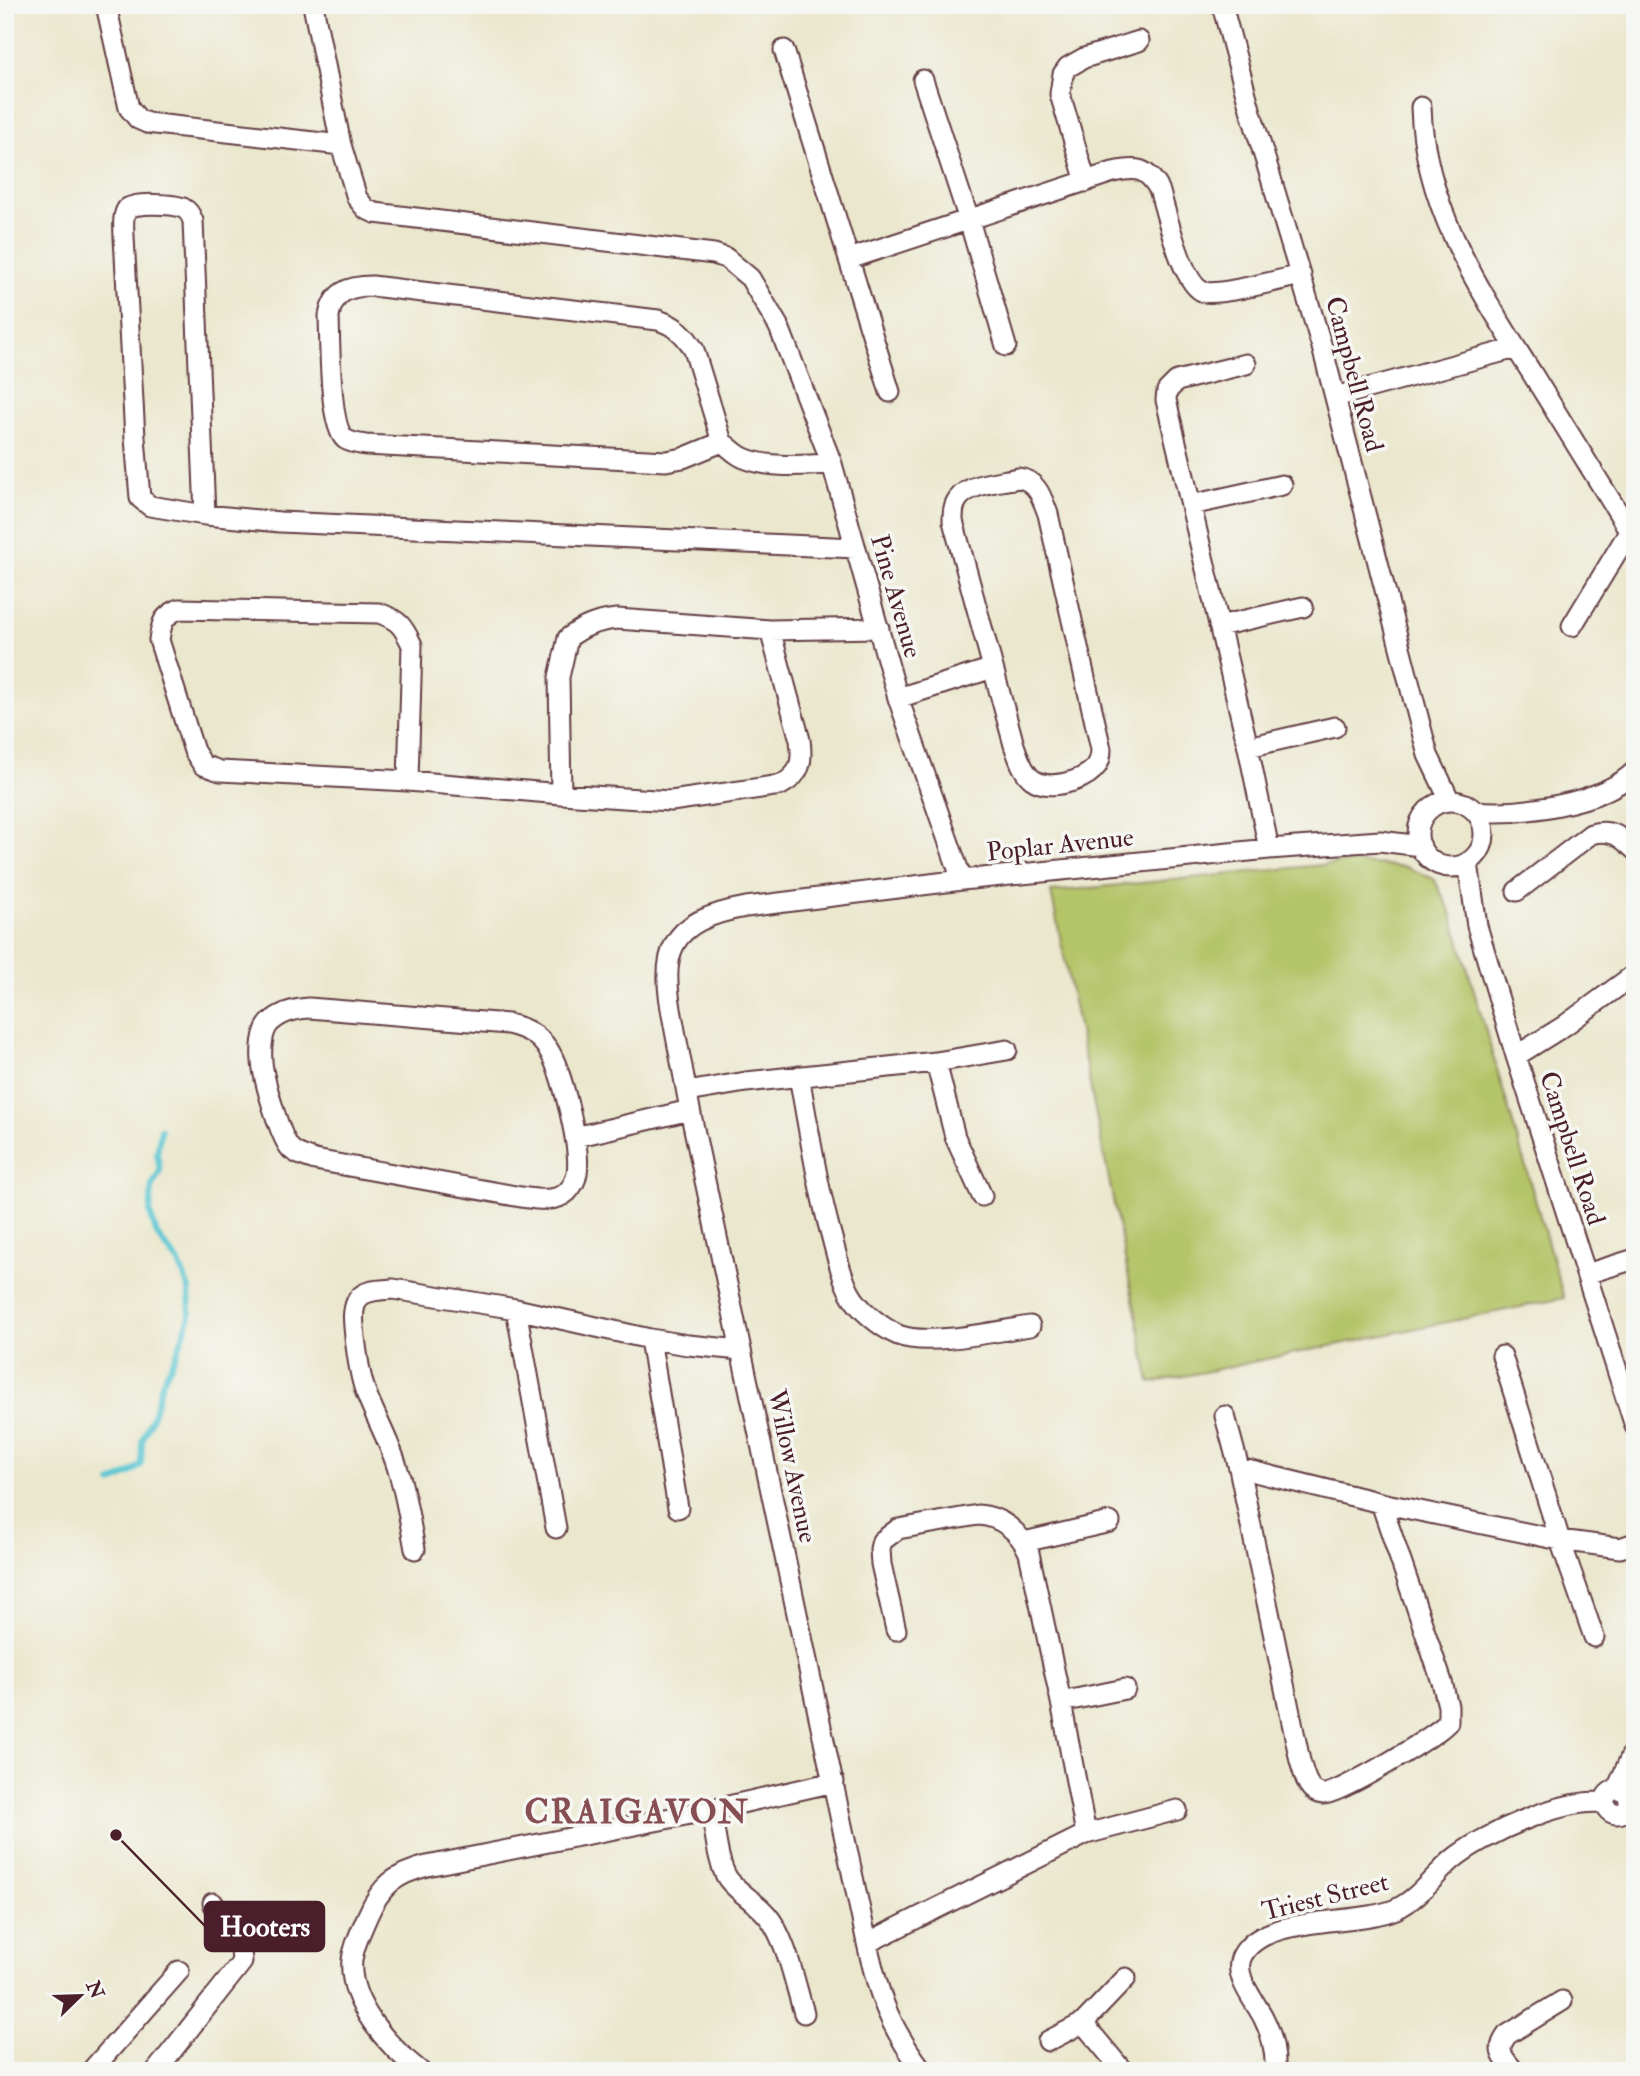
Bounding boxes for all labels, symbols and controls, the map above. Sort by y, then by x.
street label: Campbell Road [1317,293,1390,456]
street label: Pine Avenue [863,531,929,662]
street label: Poplar Avenue [985,821,1135,870]
street label: Campbell Road [1531,1067,1612,1230]
street label: Willow Avenue [760,1386,824,1546]
district label: CRAIGAVON [524,1792,750,1833]
street label: Triest Street [1259,1866,1392,1928]
callout: Hooters [205,1902,324,1951]
text: Hooters [220,1910,311,1945]
north arrow [46,1960,116,2030]
text: N [80,1976,109,2003]

